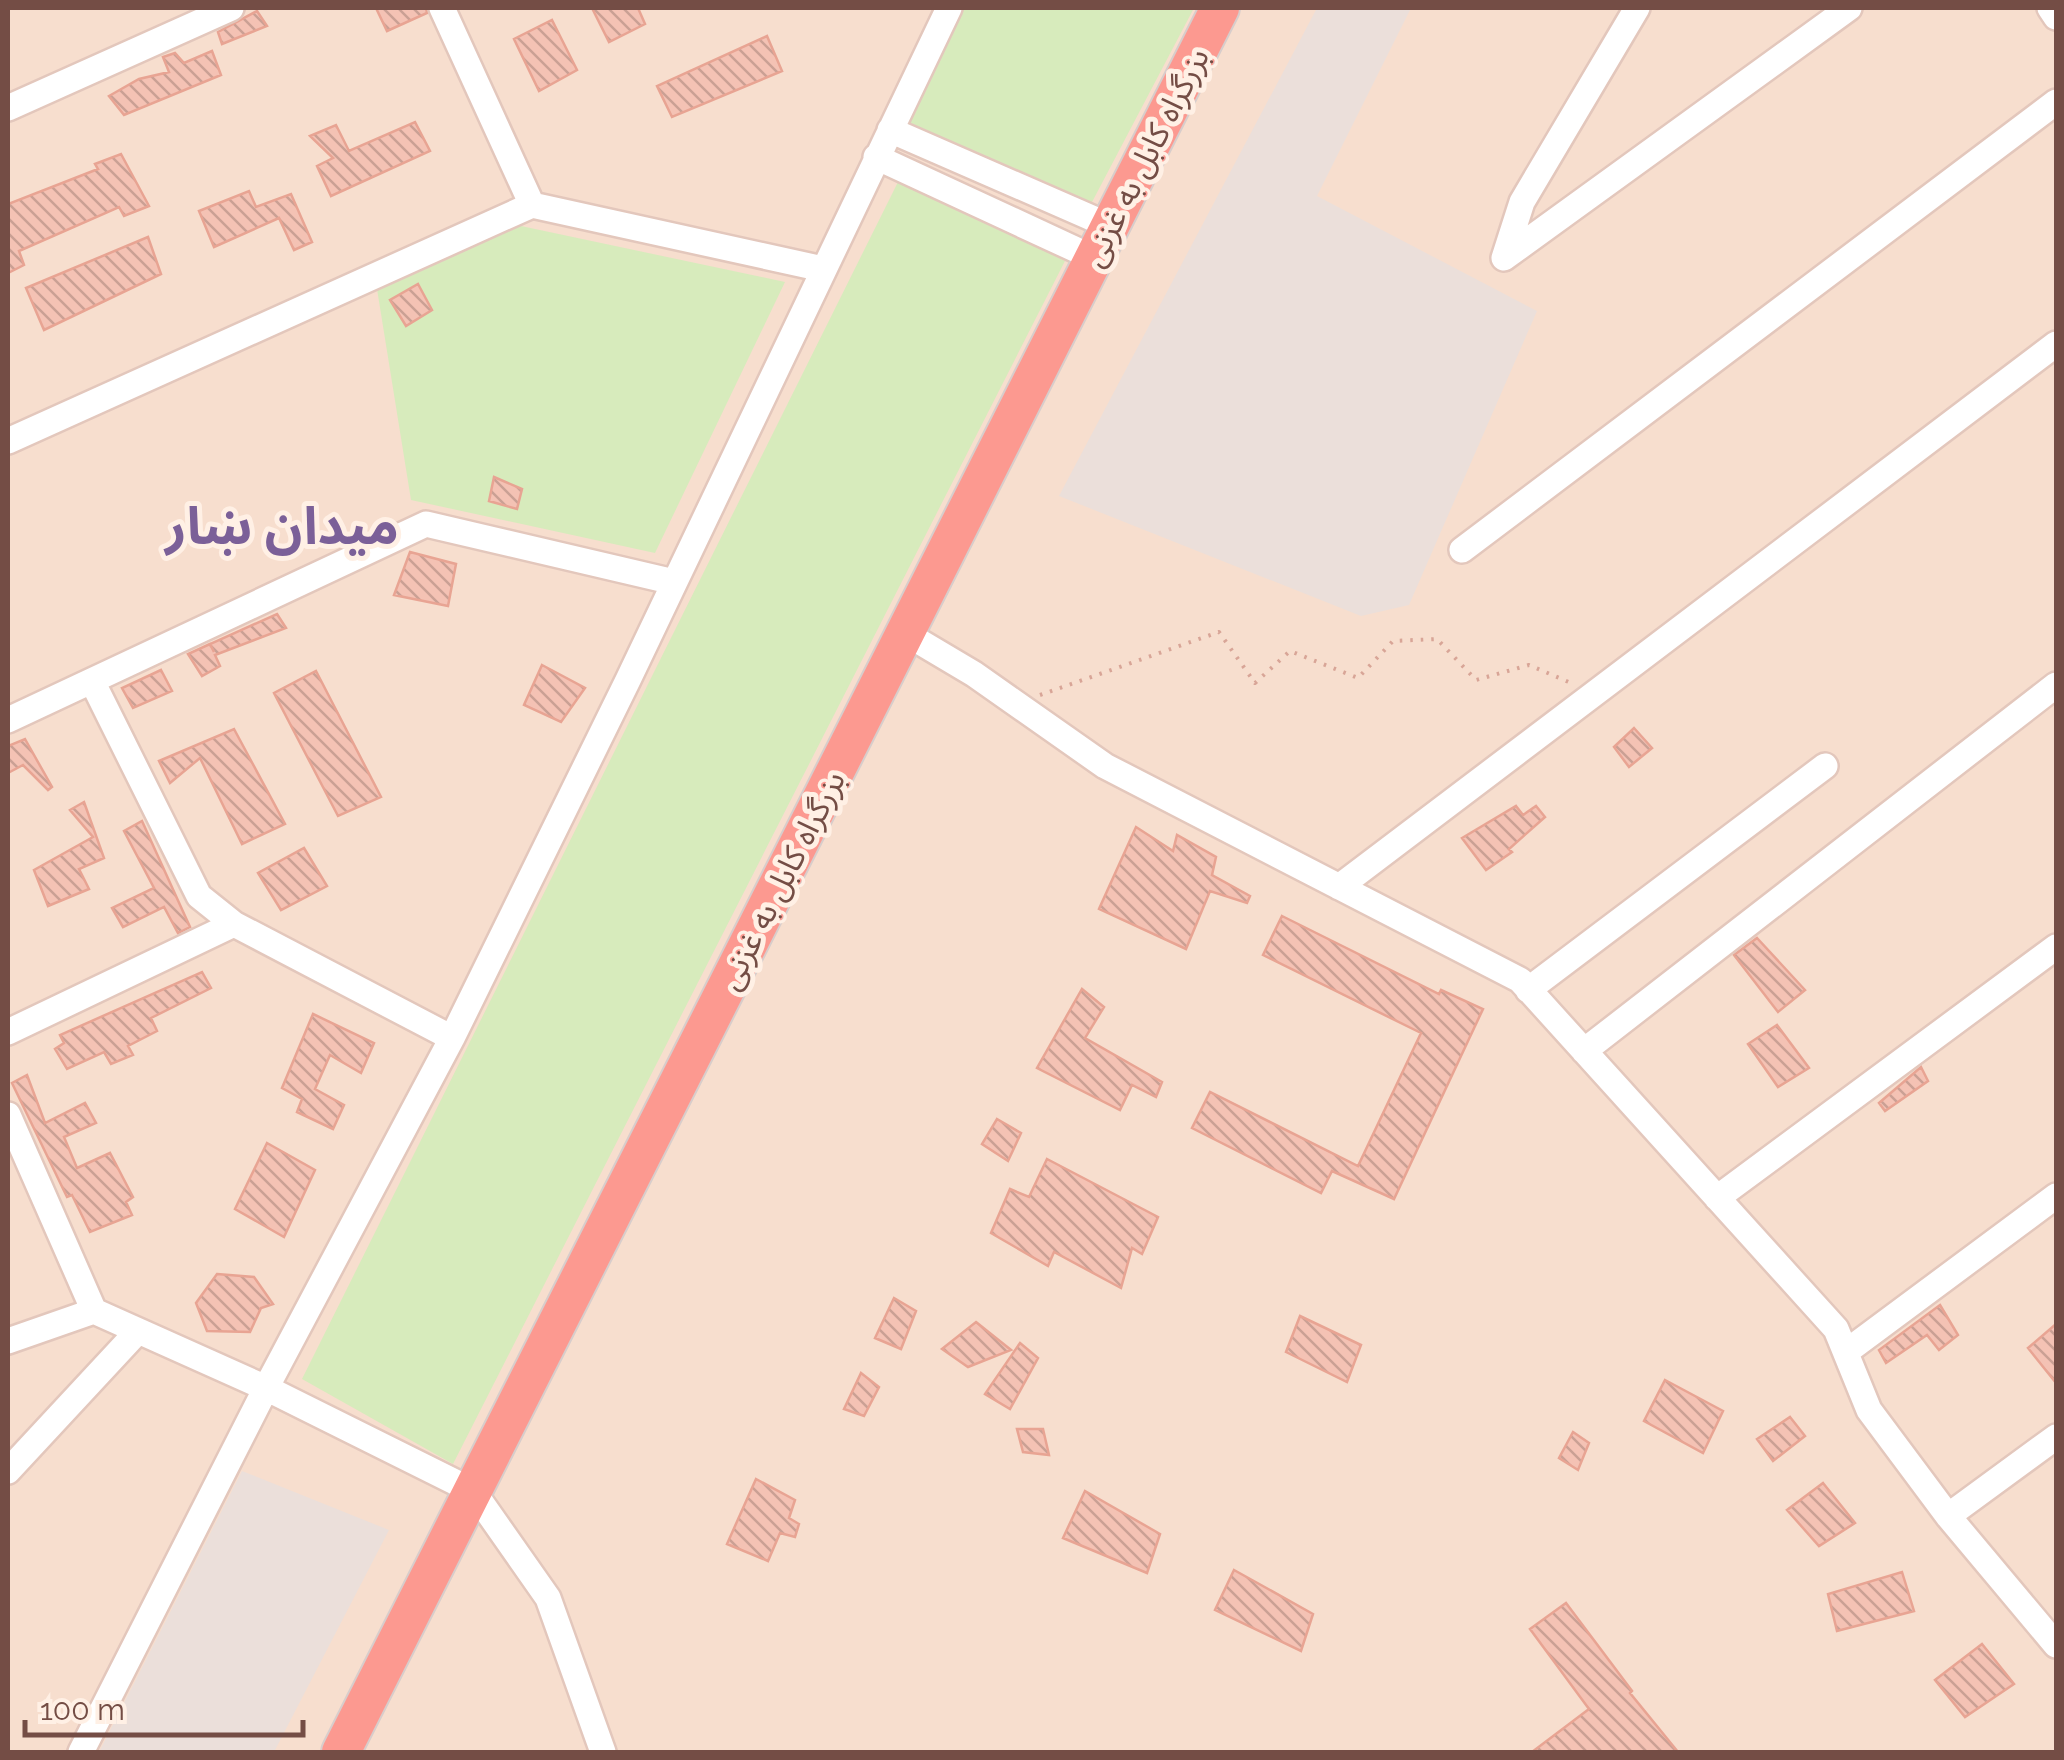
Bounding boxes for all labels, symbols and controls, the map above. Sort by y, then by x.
street label: بزرگراه کابل به غزنی [1074,41,1217,273]
district label: میدان ښار [163,495,399,556]
street label: بزرگراه کابل به غزنی [710,764,853,996]
scale bar [25,1675,302,1737]
text: 100 m [40,1692,125,1727]

